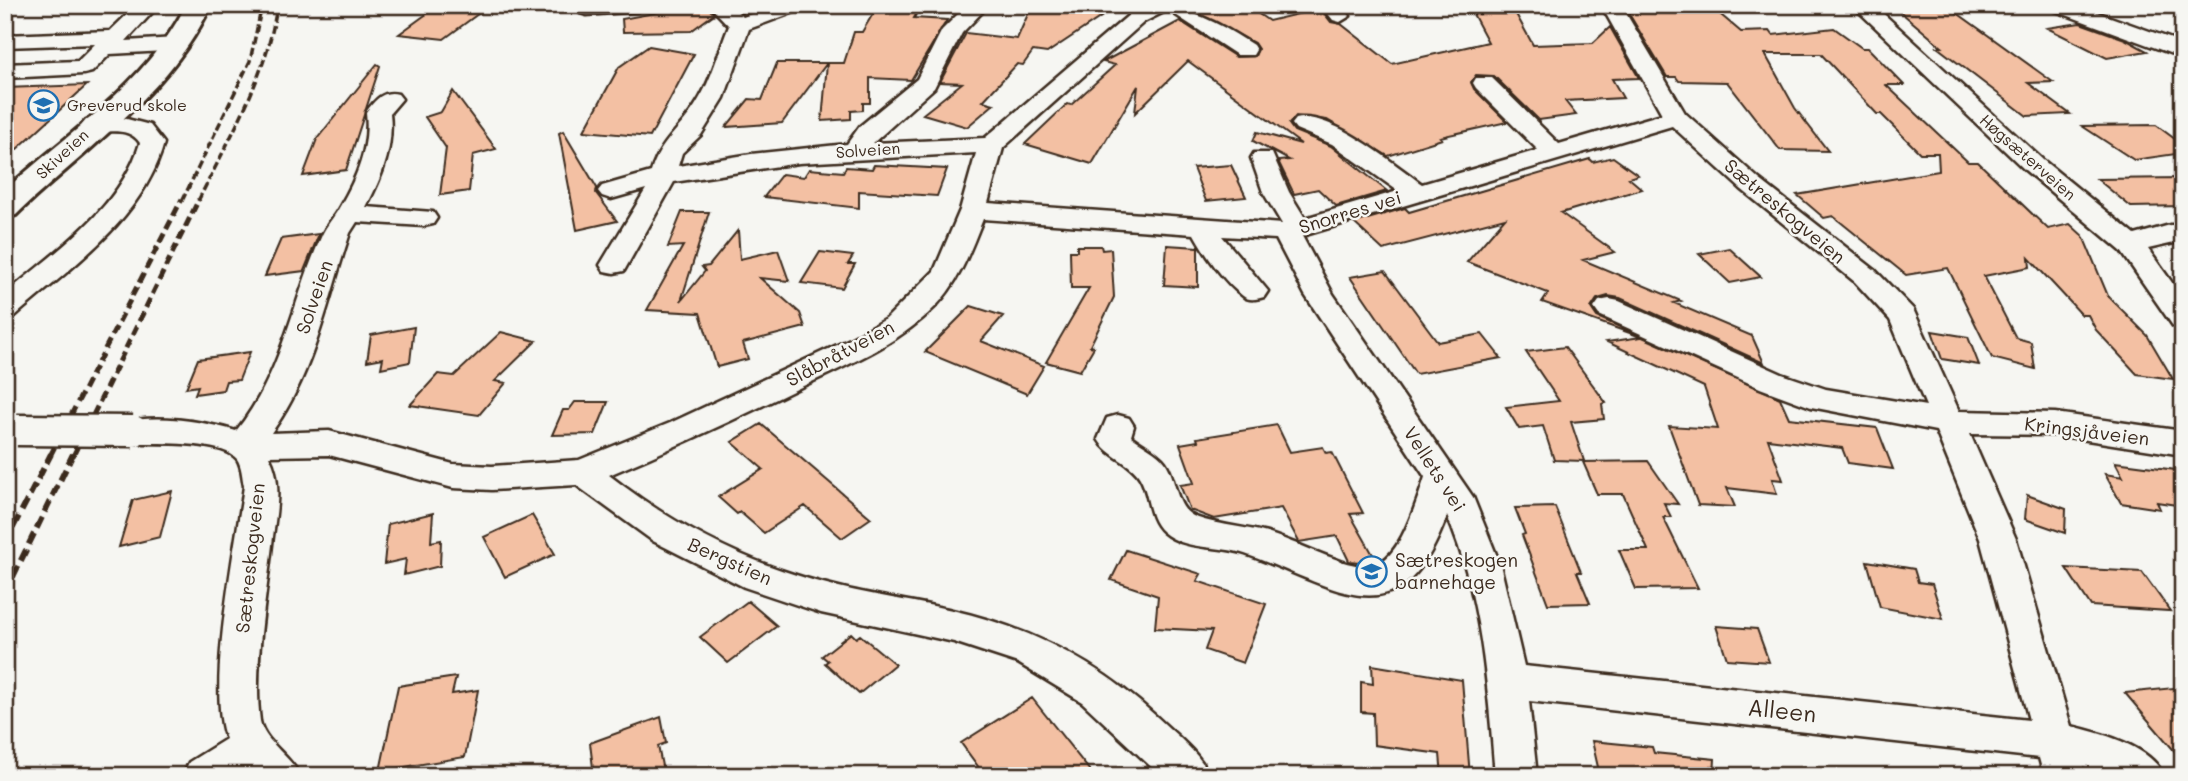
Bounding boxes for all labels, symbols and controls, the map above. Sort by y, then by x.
school or university icon: Greverud skole [27,88,61,122]
place label: Greverud skole [67,94,187,115]
street label: Høgsæterveien [1976,109,2081,204]
street label: Skiveien [31,124,92,183]
street label: Solveien [835,137,901,162]
street label: Sætreskogveien [1720,153,1851,269]
street label: Snorres vei [1295,184,1404,239]
street label: Solveien [289,257,338,337]
street label: Slåbråtveien [781,314,898,392]
street label: Kringsjåveien [2023,410,2151,451]
street label: Vellets vei [1399,421,1472,516]
street label: Sætreskogveien [229,482,270,634]
street label: Bergstien [684,531,776,590]
place label: Sætreskogen barnehage [1395,547,1518,594]
school or university icon: Sætreskogen barnehage [1355,554,1389,588]
street label: Alleen [1746,691,1818,729]

